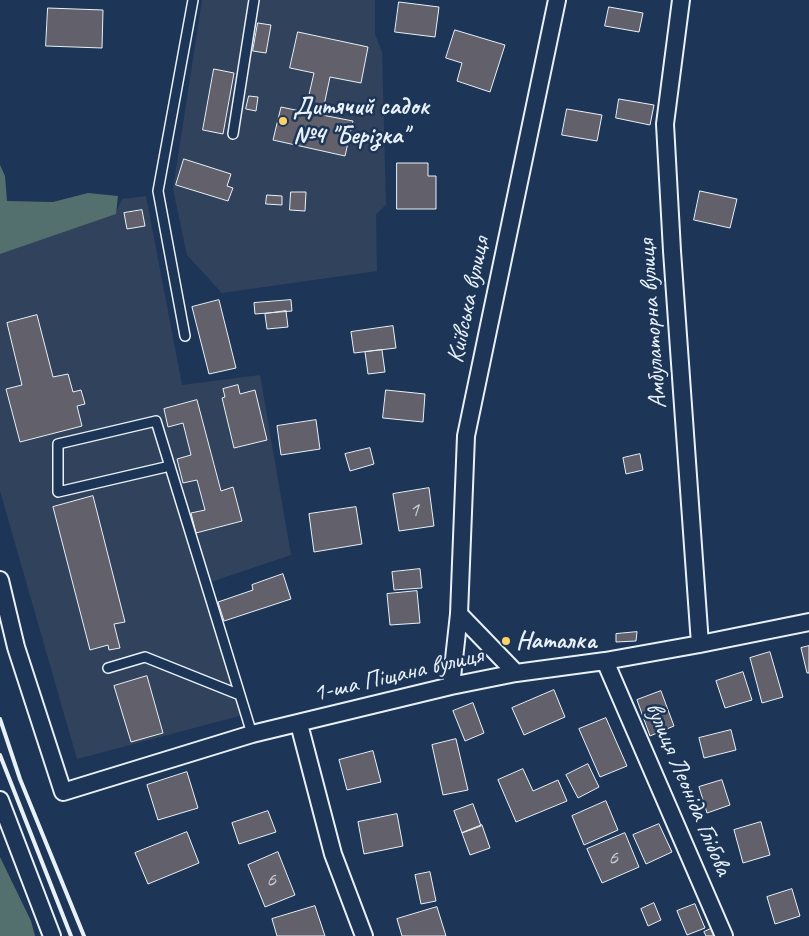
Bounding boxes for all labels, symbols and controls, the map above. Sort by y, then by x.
place label: Дитячий садок №4 "Берізка" [293,92,429,151]
marker: Дитячий садок №4 "Берізка" [277,115,289,127]
street label: Київська вулиця [441,234,497,366]
street label: Амбулаторна вулиця [632,238,674,410]
house number: 1 [409,497,419,523]
place label: Наталка [516,626,596,656]
marker: Наталка [500,635,512,647]
street label: 1-ша Піщана вулиця [310,641,486,709]
street label: вулиця Леоніда Глібова [638,698,738,880]
house number: 6 [608,845,618,871]
house number: 6 [266,867,276,893]

